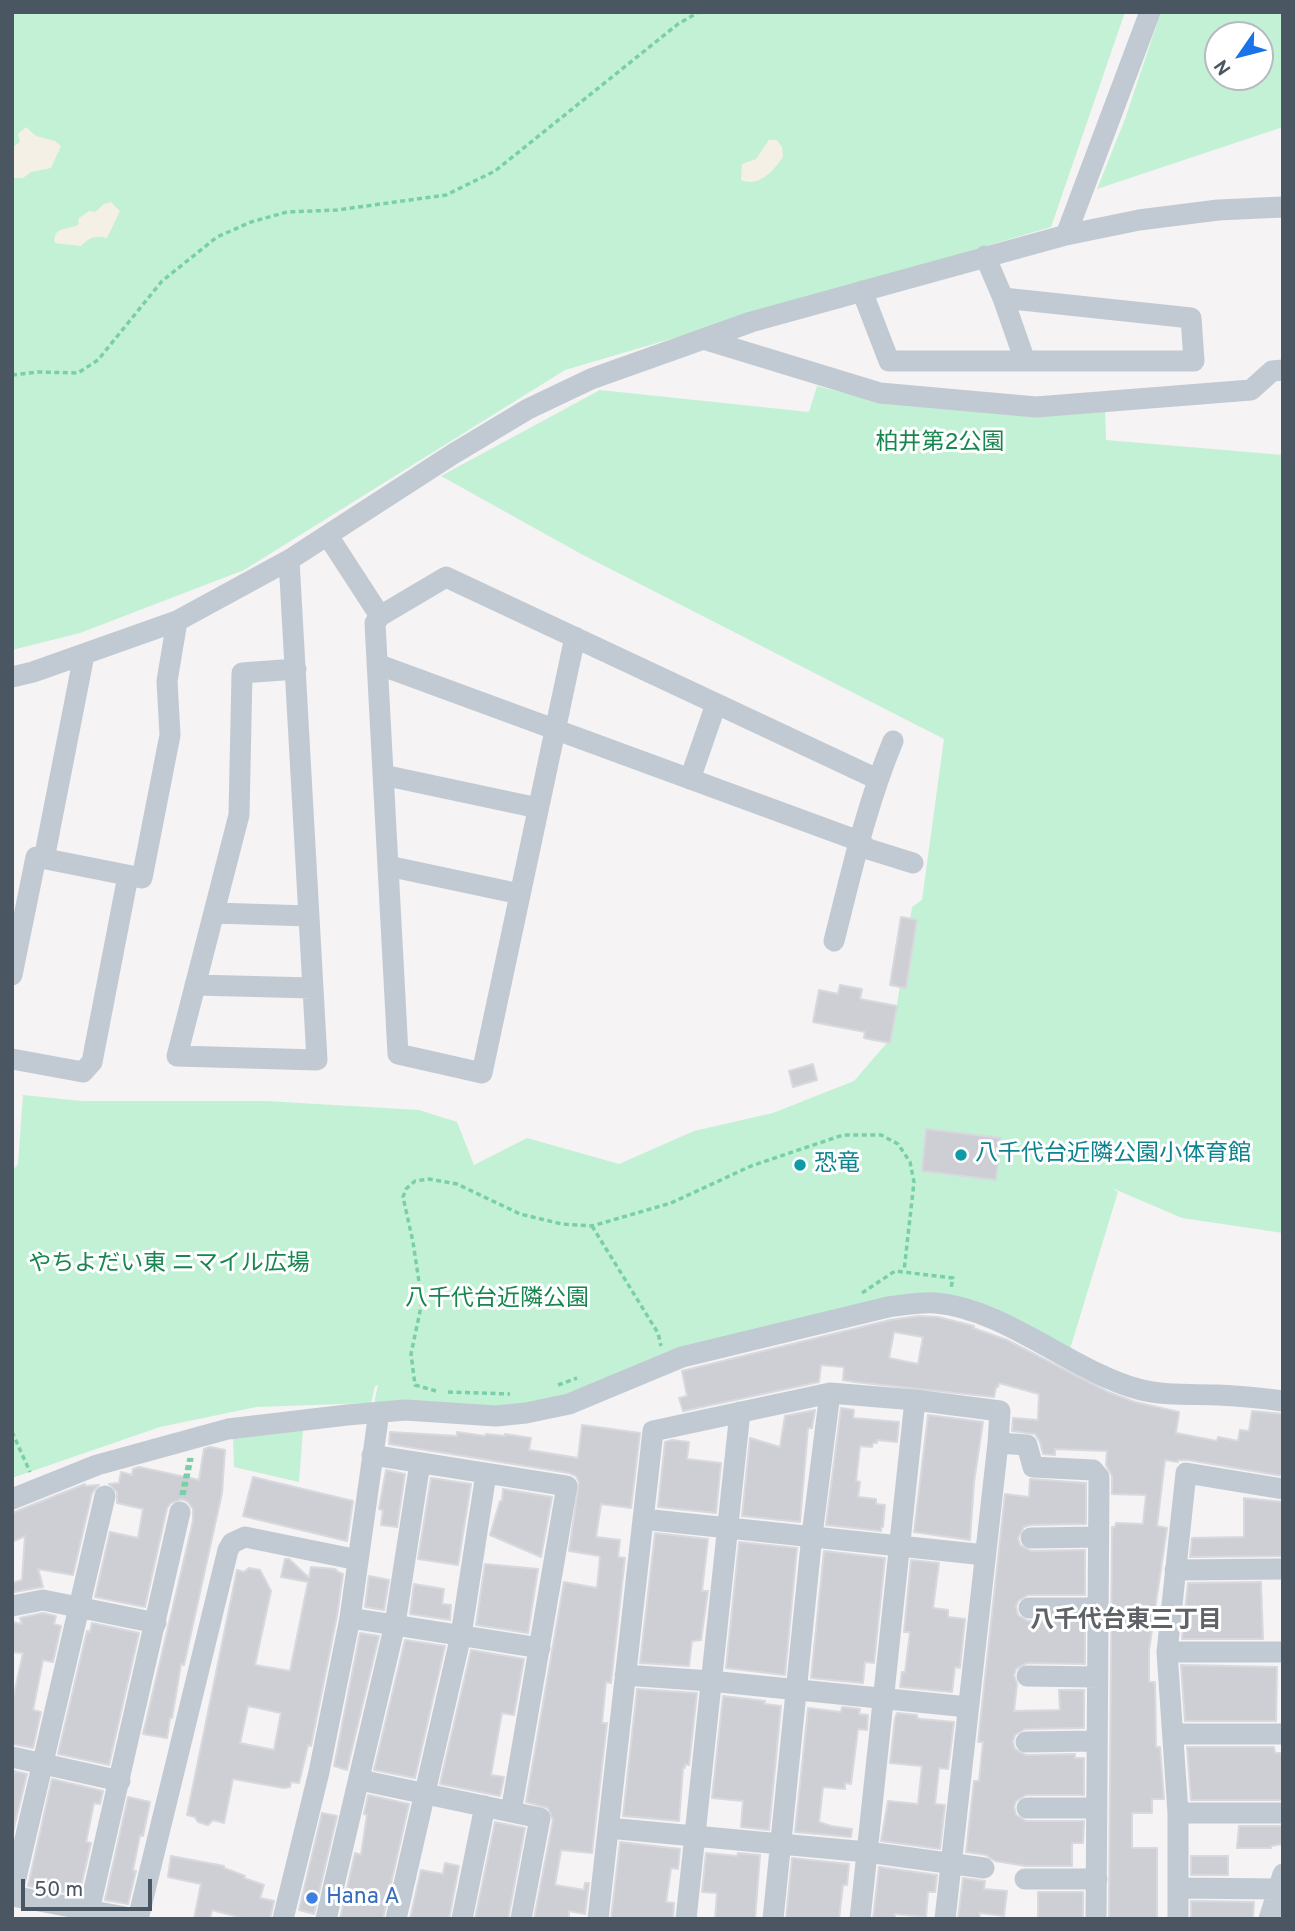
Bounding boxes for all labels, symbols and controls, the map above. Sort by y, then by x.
north arrow [1204,21,1274,91]
text: N [1210,54,1237,79]
park label: 柏井第2公園 [875,430,1005,458]
place label: 八千代台近隣公園小体育館 [975,1141,1251,1169]
marker: 八千代台近隣公園小体育館 [953,1147,969,1163]
place label: 恐竜 [814,1151,860,1179]
marker: 恐竜 [792,1157,808,1173]
park label: やちよだい東 ニマイル広場 [28,1251,310,1279]
park label: 八千代台近隣公園 [405,1286,589,1314]
district label: 八千代台東三丁目 [1030,1608,1222,1636]
scale bar [24,1864,156,1908]
text: 50 m [34,1877,83,1904]
place label: Hana A [326,1884,400,1912]
marker: Hana A [304,1890,320,1906]

